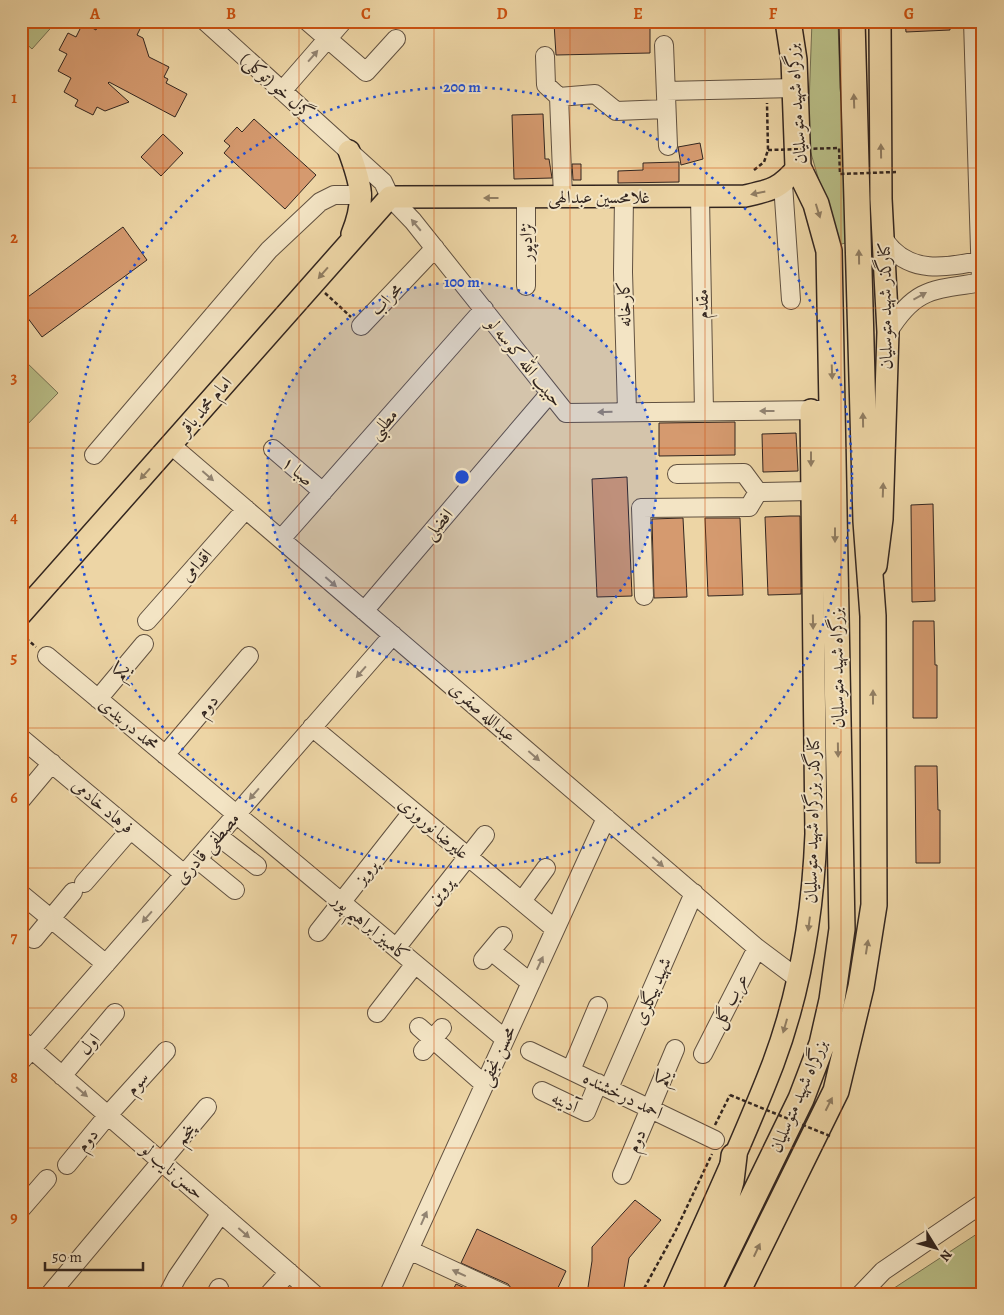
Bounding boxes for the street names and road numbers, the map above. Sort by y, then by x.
street label: بزرگراه شهید متوسلیان [780,43,812,165]
street label: گزل خو (توکلی) [235,47,319,126]
street label: غلامحسین عبدالهی [548,185,650,209]
street label: نژادپور [514,223,539,263]
street label: کنارگذر شهید متوسلیان [871,242,898,370]
street label: محراب [364,277,408,321]
street label: کارخانه [611,280,637,328]
street label: مقدم [690,289,718,319]
street label: حبیب الله کوسه لو [480,309,570,412]
street label: امام محمد باقر [171,371,240,445]
street label: مطلبی [363,403,405,447]
street label: صبا ۱ [277,450,319,492]
street label: افضلی [418,503,459,545]
street label: اقدامی [175,543,217,587]
street label: بزرگراه شهید متوسلیان [824,607,850,729]
street label: یکم [107,656,140,688]
street label: عبدالله صفری [444,676,522,748]
street label: دوم [190,689,227,725]
street label: محمد دربندی [94,692,164,756]
street label: کنارگذر بزرگراه شهید متوسلیان [798,736,825,904]
street label: فرهاد خادمی [67,773,139,839]
street label: علیرضا نوروزی [393,791,475,865]
street label: مصطفی قادری [169,807,246,890]
street label: پرویز [347,853,385,891]
street label: پروین [421,870,460,910]
street label: کامبیز ابراهیم پور [322,886,415,971]
street label: شهید بیگلری [627,954,677,1028]
street label: عرب گل [706,969,755,1033]
street label: محسن نجفی [473,1022,522,1090]
street label: اول [73,1028,105,1060]
street label: بزرگراه شهید متوسلیان [763,1036,833,1156]
street label: یکم [649,1064,682,1092]
street label: احمد درخشنده [579,1065,667,1125]
street label: سوم [120,1066,157,1103]
street label: آدینه [548,1085,584,1119]
street label: پنجم [169,1117,206,1153]
street label: دوم [70,1123,107,1159]
street label: دوم [620,1126,655,1158]
street label: حسن نایب لو [135,1136,210,1205]

